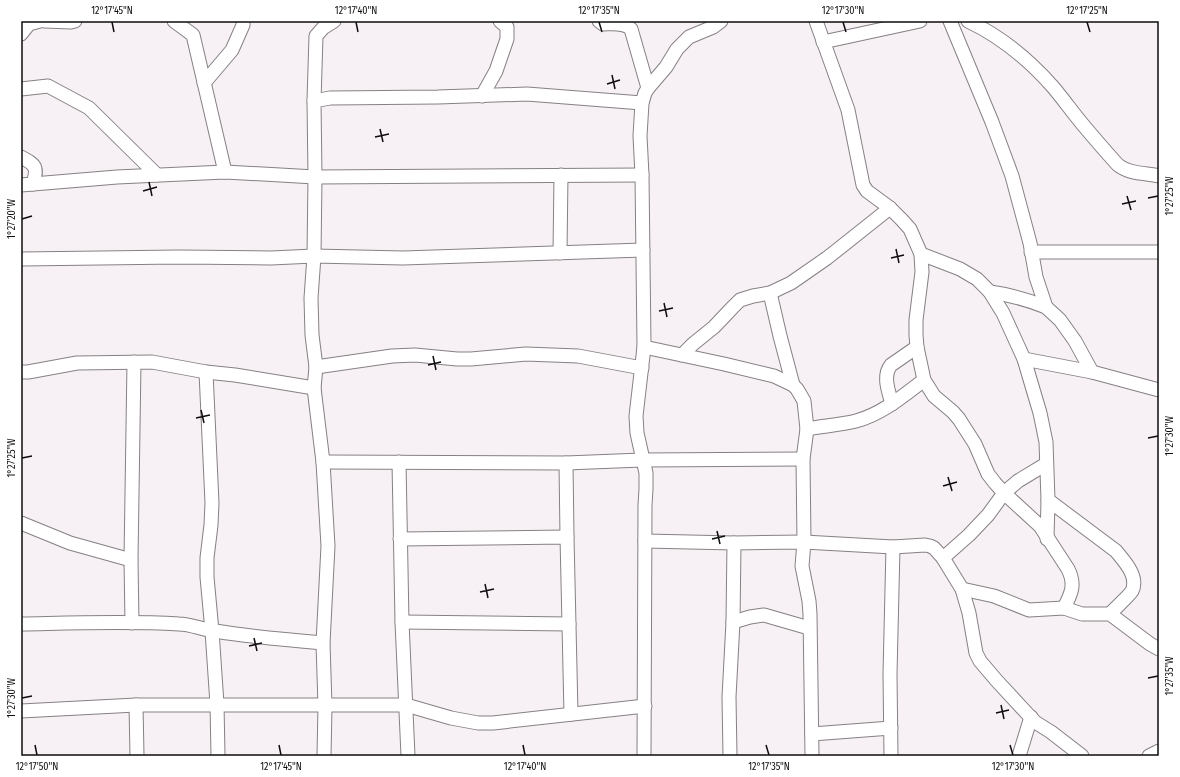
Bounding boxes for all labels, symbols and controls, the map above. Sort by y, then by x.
text: 12°17'45"N [91,5,133,17]
text: 12°17'40"N [335,5,377,17]
text: 12°17'35"N [578,5,620,17]
text: 12°17'30"N [822,5,864,17]
text: 12°17'25"N [1066,5,1108,17]
text: 1°27'25"W [1164,176,1176,216]
text: 1°27'20"W [6,199,18,239]
text: 1°27'30"W [1164,416,1176,456]
text: 1°27'25"W [6,438,18,478]
text: 1°27'35"W [1164,656,1176,696]
text: 1°27'30"W [6,678,18,718]
text: 12°17'50"N [16,761,58,773]
text: 12°17'45"N [260,761,302,773]
text: 12°17'40"N [504,761,546,773]
text: 12°17'35"N [748,761,790,773]
text: 12°17'30"N [992,761,1034,773]

